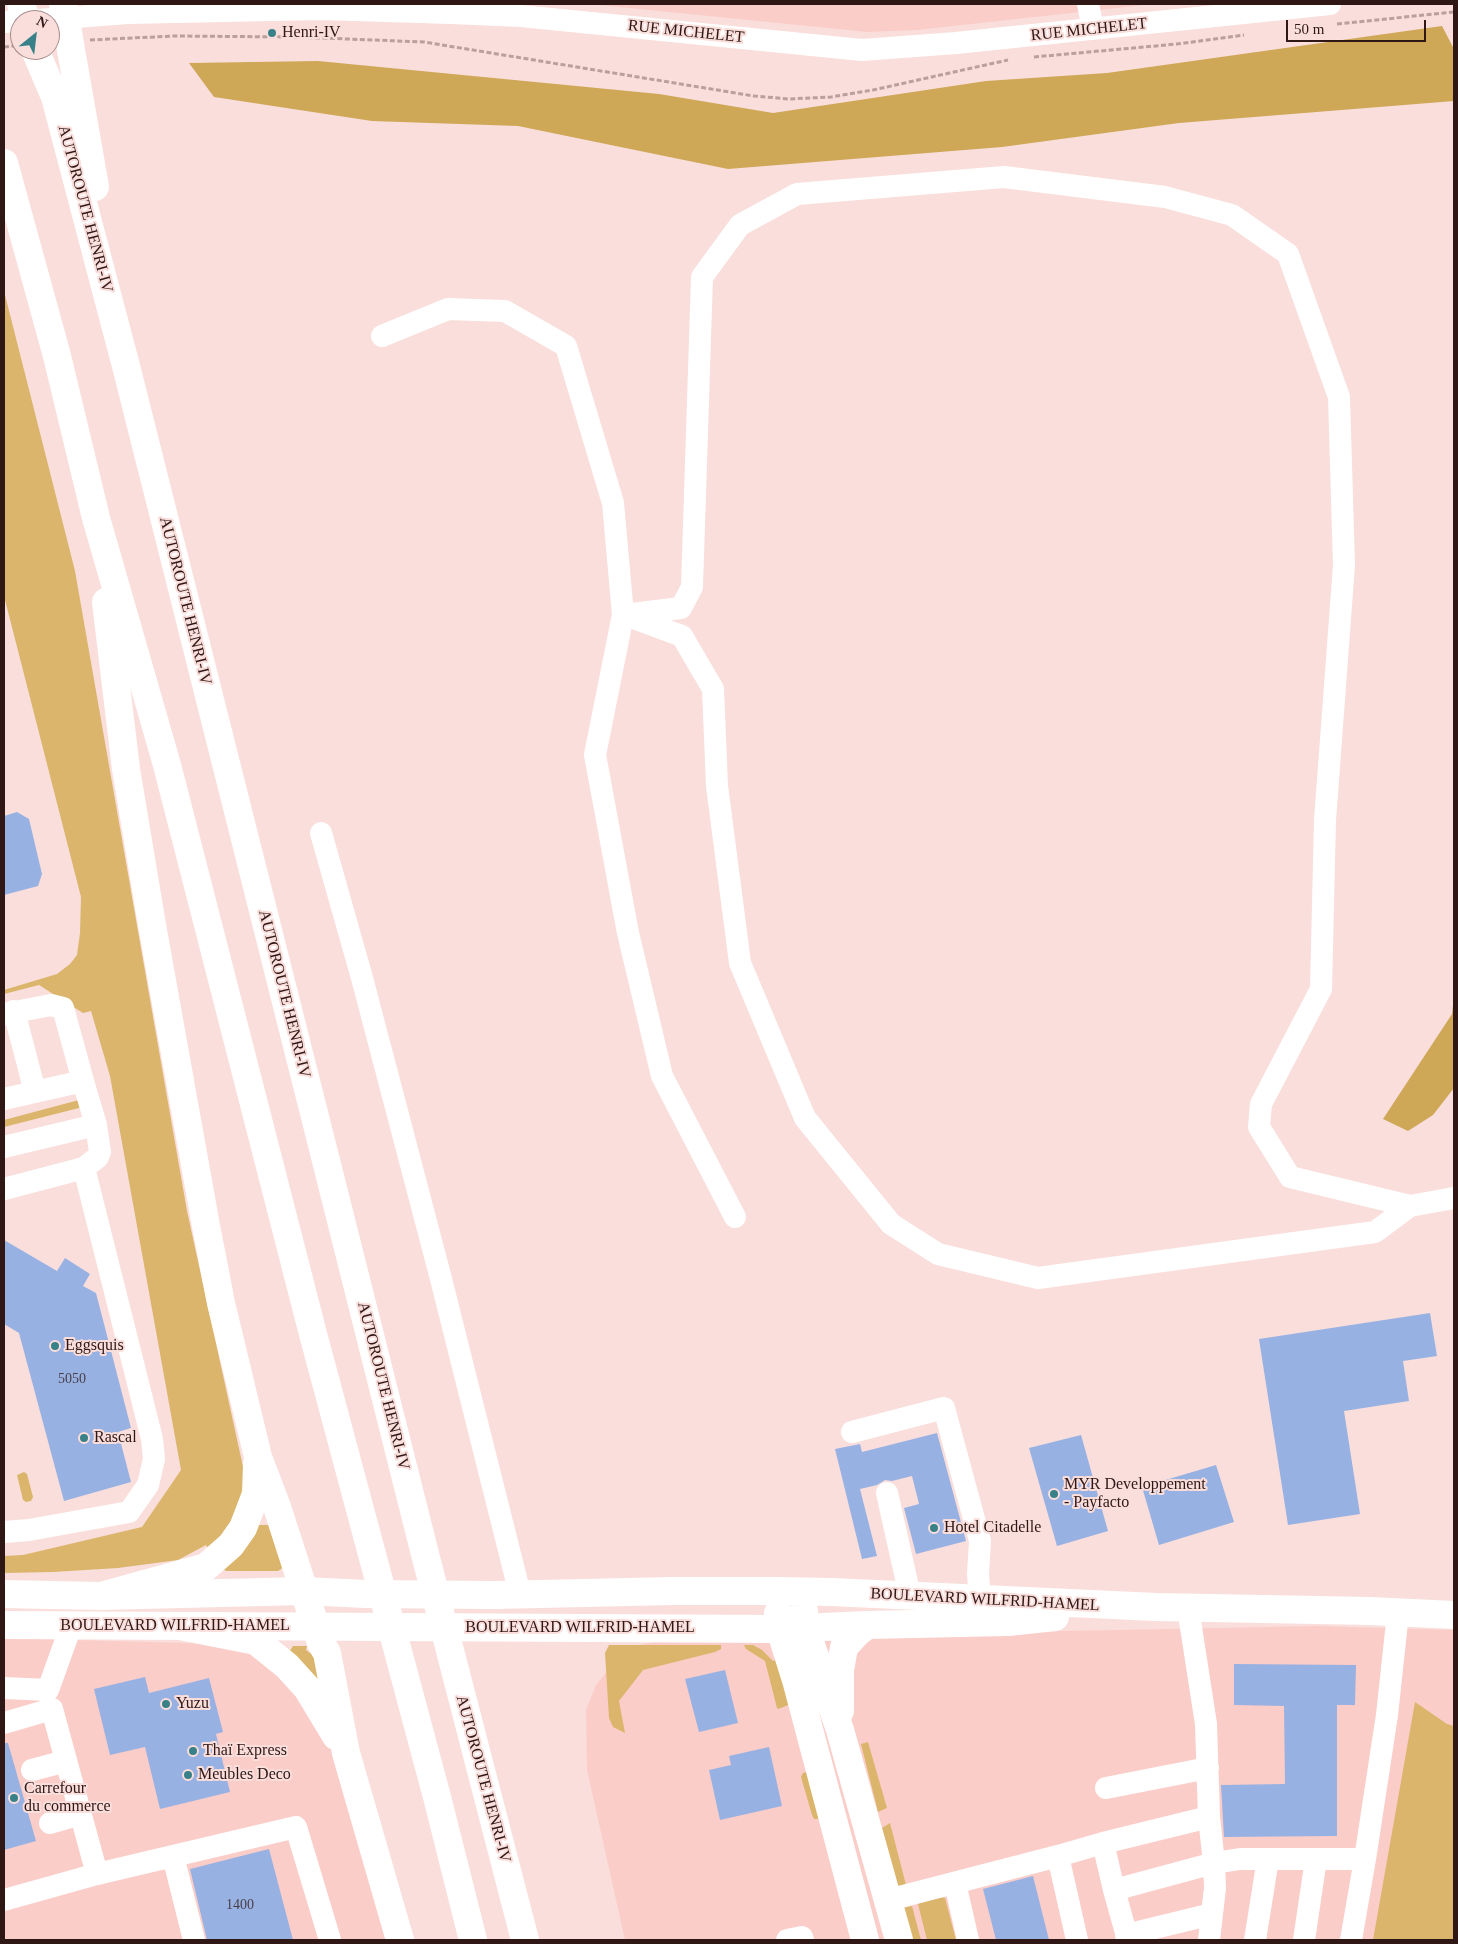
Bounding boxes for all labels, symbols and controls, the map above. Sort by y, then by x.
north arrow [10,10,60,60]
scale bar [1288,10,1428,42]
text: N [34,13,50,31]
street label: RUE MICHELET [1030,14,1148,46]
street label: RUE MICHELET [627,16,745,48]
text: 50 m [1294,21,1324,37]
place label: Henri-IV [282,23,341,43]
marker: Henri-IV [266,27,278,39]
street label: AUTOROUTE HENRI-IV [53,123,117,295]
street label: AUTOROUTE HENRI-IV [155,515,215,687]
street label: AUTOROUTE HENRI-IV [254,908,314,1080]
street label: AUTOROUTE HENRI-IV [353,1300,413,1472]
place label: Eggsquis [65,1336,124,1356]
marker: Eggsquis [49,1340,61,1352]
house number: 5050 [58,1371,86,1387]
place label: Rascal [94,1428,137,1448]
marker: Rascal [78,1432,90,1444]
place label: MYR Developpement - Payfacto [1064,1475,1206,1513]
marker: MYR Developpement - Payfacto [1048,1488,1060,1500]
place label: Hotel Citadelle [944,1518,1041,1538]
marker: Hotel Citadelle [928,1522,940,1534]
street label: BOULEVARD WILFRID-HAMEL [870,1584,1100,1616]
street label: BOULEVARD WILFRID-HAMEL [60,1616,290,1636]
street label: BOULEVARD WILFRID-HAMEL [465,1618,695,1638]
street label: AUTOROUTE HENRI-IV [451,1693,515,1865]
place label: Yuzu [176,1694,209,1714]
marker: Yuzu [160,1698,172,1710]
place label: Thaï Express [203,1741,287,1761]
marker: Thaï Express [187,1745,199,1757]
place label: Meubles Deco [198,1765,291,1785]
marker: Meubles Deco [182,1769,194,1781]
place label: Carrefour du commerce [24,1779,111,1817]
marker: Carrefour du commerce [8,1792,20,1804]
house number: 1400 [226,1897,254,1913]

